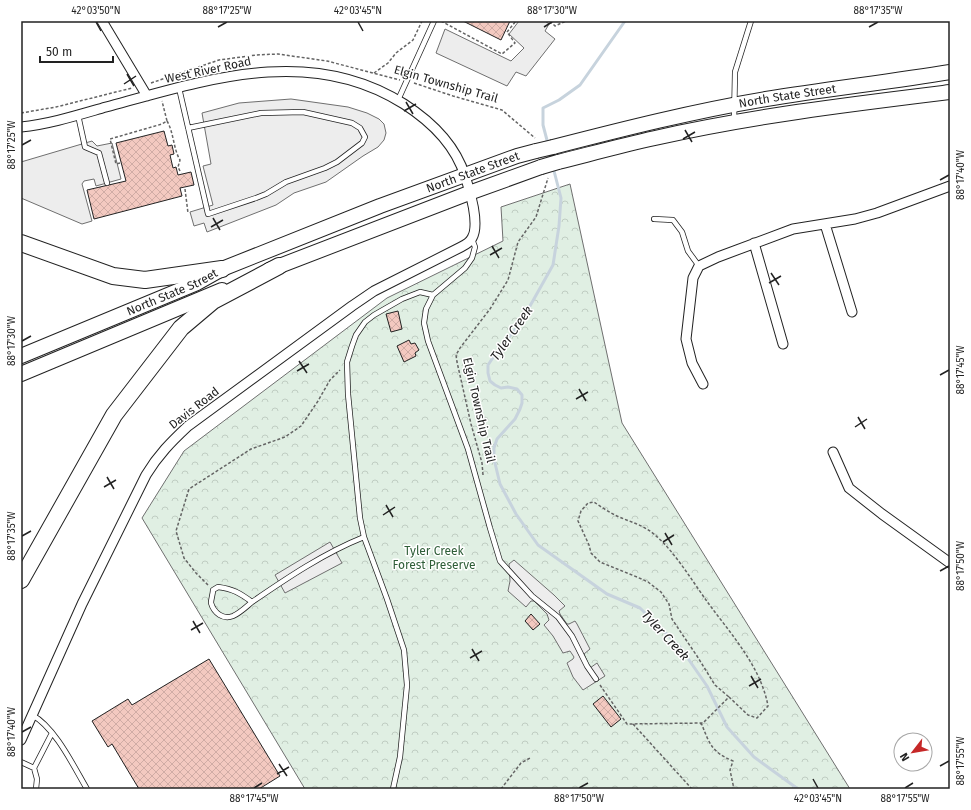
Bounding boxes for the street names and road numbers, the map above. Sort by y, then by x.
street label: West River Road [164,54,252,86]
street label: Elgin Township Trail [392,62,500,106]
street label: North State Street [738,82,838,111]
street label: North State Street [424,149,522,196]
street label: North State Street [124,266,221,318]
street label: Elgin Township Trail [460,356,498,465]
street label: Davis Road [166,384,222,432]

